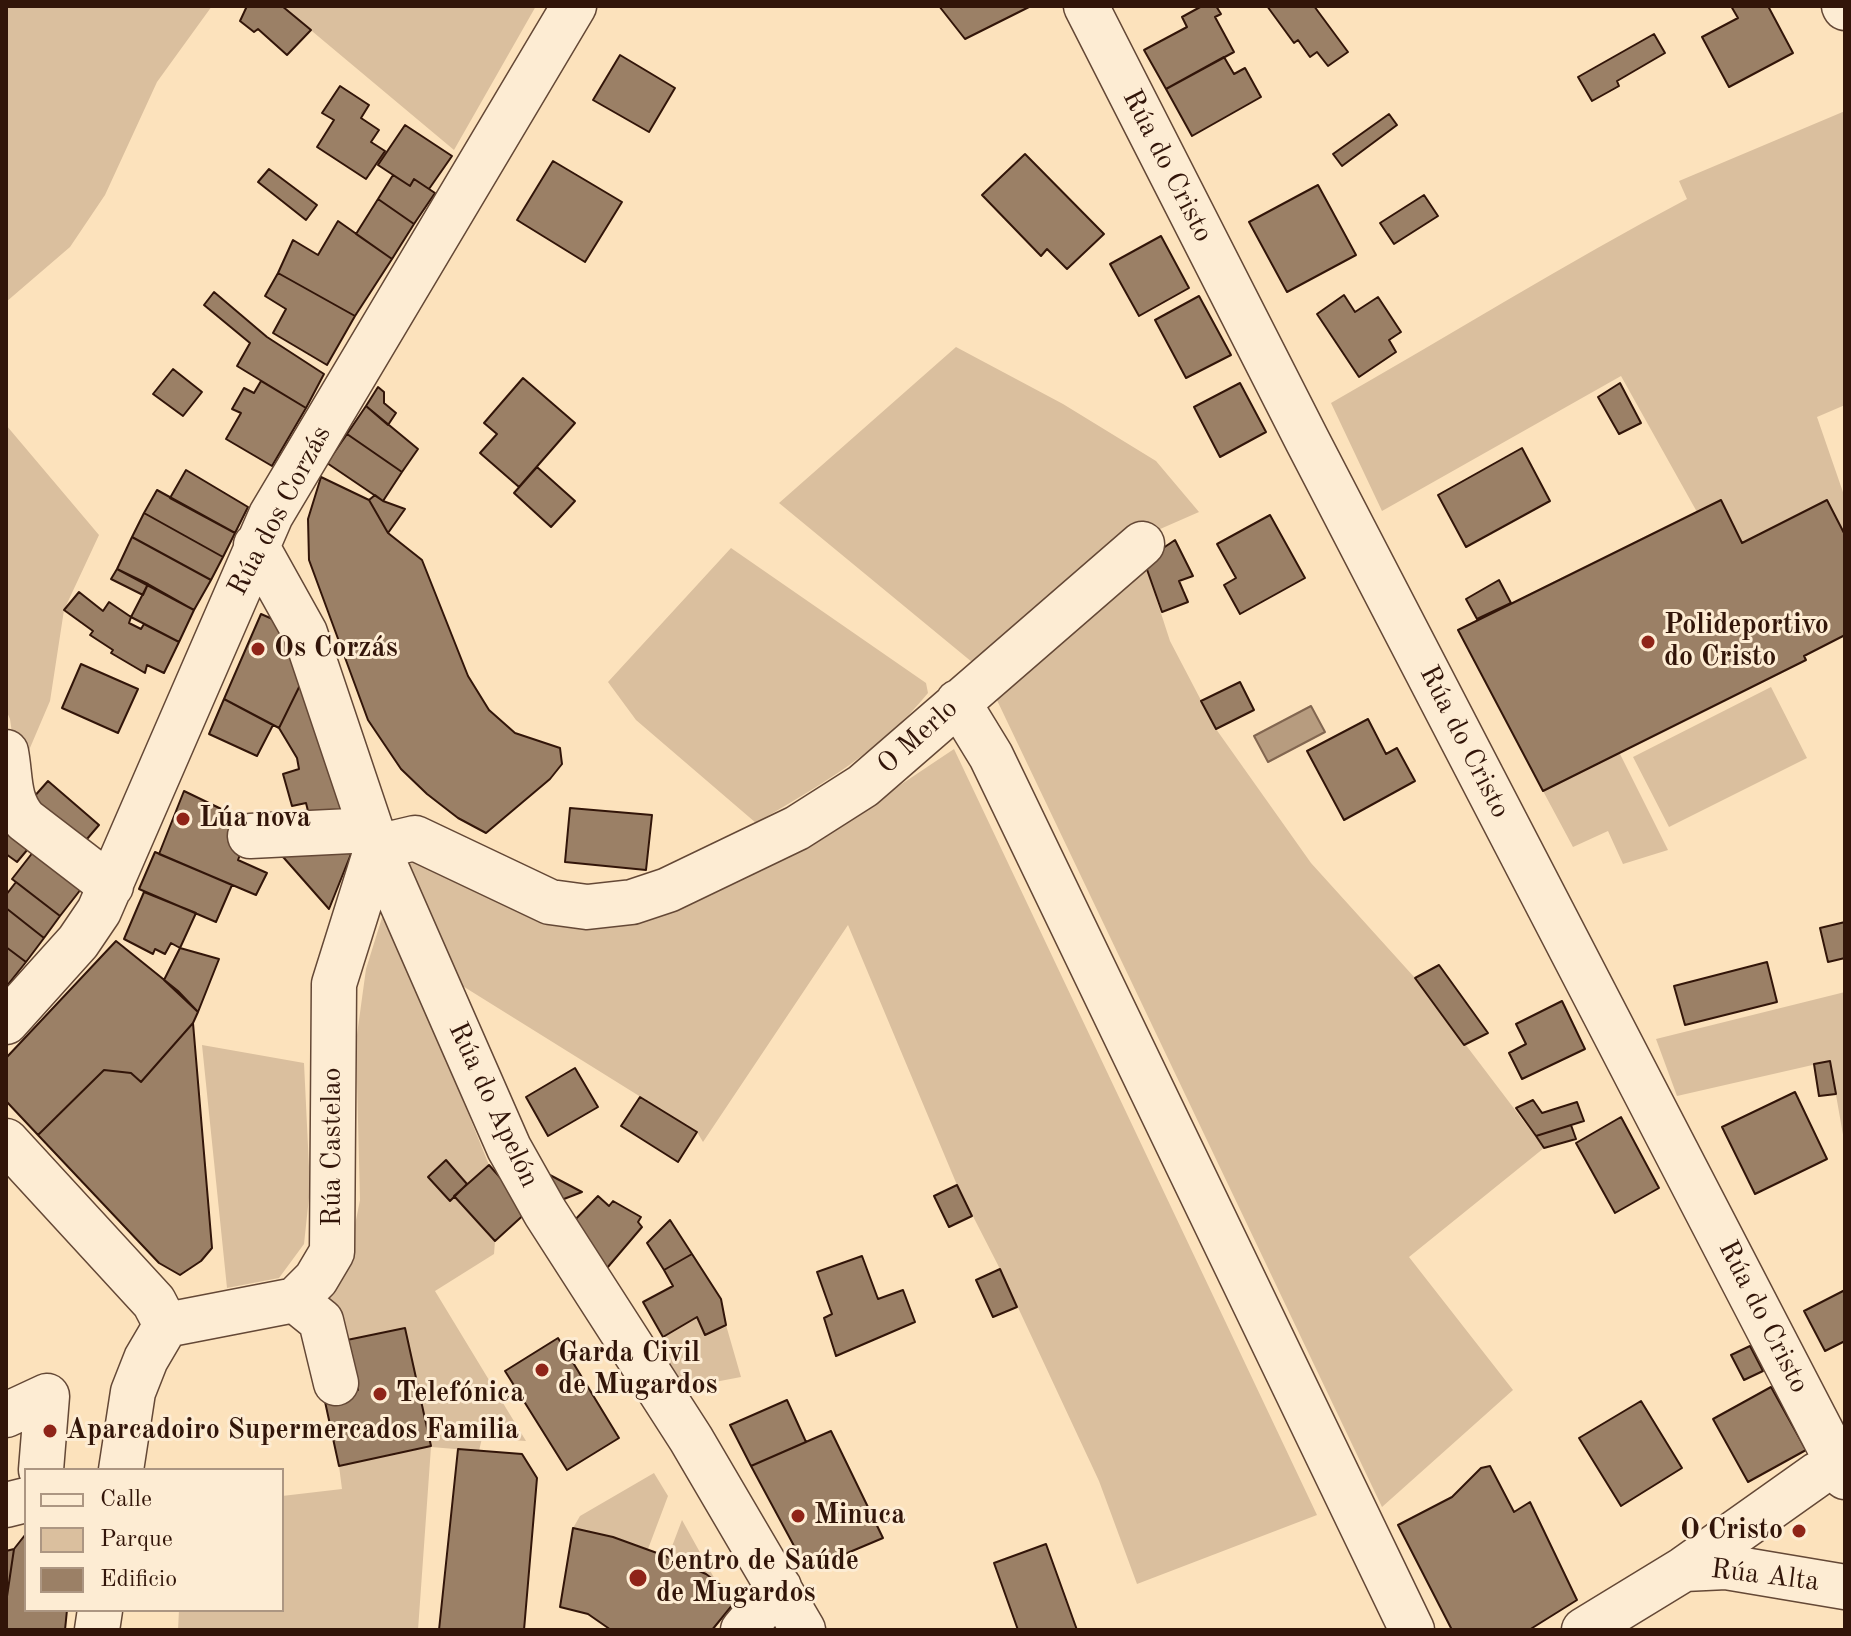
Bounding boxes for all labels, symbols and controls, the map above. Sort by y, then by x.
street label: Rúa do Cristo [1114,84,1220,248]
street label: Rúa dos Corzás [221,420,339,602]
place label: Polideportivo do Cristo [1664,609,1829,675]
place label: Os Corzás [274,632,398,666]
marker: Polideportivo do Cristo [1639,633,1657,651]
marker: Os Corzás [249,640,267,658]
street label: Rúa do Cristo [1411,660,1517,824]
street label: O Merlo [871,692,965,782]
place label: Lúa nova [199,802,311,836]
marker: Lúa nova [174,810,192,828]
street label: Rúa do Apelón [440,1017,546,1193]
street label: Rúa Castelao [316,1067,350,1227]
street label: Rúa do Cristo [1710,1235,1816,1399]
place label: Garda Civil de Mugardos [558,1337,718,1403]
marker: Garda Civil de Mugardos [533,1361,551,1379]
place label: Telefónica [396,1377,524,1411]
marker: Telefónica [371,1385,389,1403]
place label: Aparcadoiro Supermercados Familia [66,1414,519,1448]
marker: Aparcadoiro Supermercados Familia [41,1422,59,1440]
legend [24,1468,284,1612]
text: Calle [100,1488,152,1512]
place label: Minuca [814,1499,906,1533]
marker: Minuca [789,1507,807,1525]
place label: O Cristo [1680,1514,1783,1548]
marker: O Cristo [1790,1522,1808,1540]
text: Parque [100,1528,173,1552]
place label: Centro de Saúde de Mugardos [656,1545,859,1611]
street label: Rúa Alta [1709,1553,1821,1599]
marker: Centro de Saúde de Mugardos [627,1567,649,1589]
text: Edificio [100,1568,177,1592]

